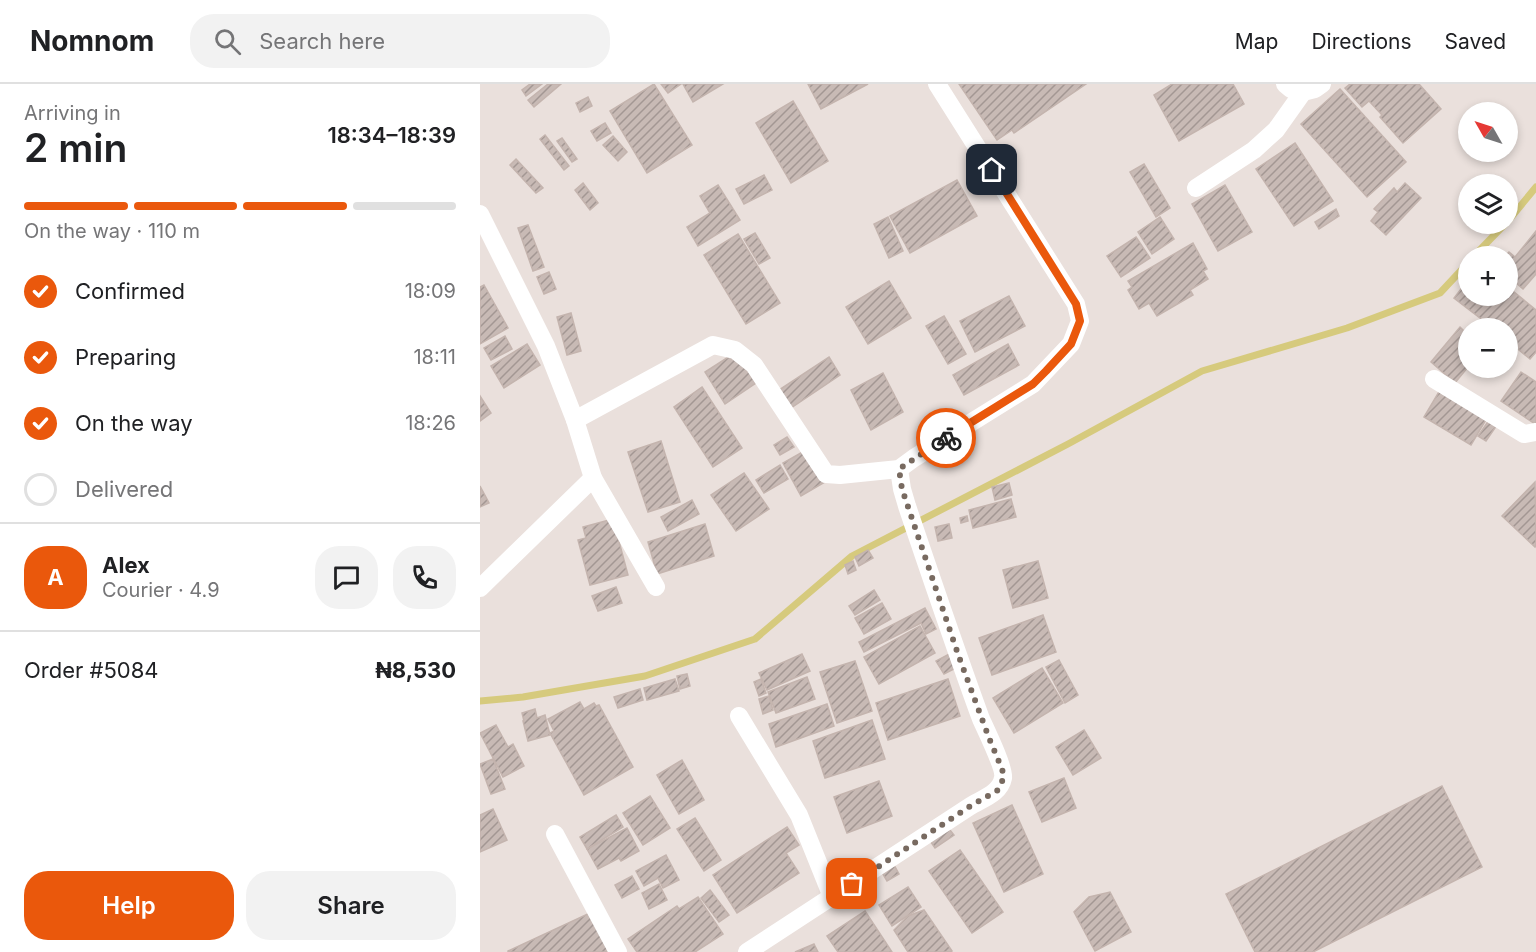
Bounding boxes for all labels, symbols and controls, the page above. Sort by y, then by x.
search box [190,14,610,68]
text: Nomnom [30,24,154,58]
icon: search [211,25,244,58]
text: Search here [259,28,385,54]
text: Map [1235,29,1278,54]
text: Directions [1311,29,1412,54]
text: Saved [1445,29,1506,54]
text: Arriving in [24,101,121,125]
north arrow [1458,102,1518,162]
map controls [1458,102,1518,378]
text: 18:34–18:39 [327,122,456,148]
text: 2 min [24,124,127,171]
pin [966,144,1017,195]
icon: home [975,153,1008,186]
button: layers [1458,174,1518,234]
text: On the way · 110 m [24,219,200,243]
button: + [1458,246,1518,306]
icon: check [24,275,57,308]
text: Confirmed [75,278,185,304]
text: 18:09 [405,279,456,303]
button: − [1458,318,1518,378]
icon: check [24,341,57,374]
text: Preparing [75,344,176,370]
text: 18:11 [413,345,456,369]
icon: check [24,407,57,440]
courier [916,408,976,468]
text: On the way [75,410,193,436]
text: 18:26 [405,411,456,435]
icon: bike [930,422,963,455]
text: Delivered [75,476,173,502]
button: chat [315,546,378,609]
button: phone [393,546,456,609]
text: Alex [102,552,150,578]
text: A [47,564,64,590]
text: Courier · 4.9 [102,578,220,602]
text: Order #5084 [24,657,159,683]
text: ₦8,530 [375,657,456,683]
pin [826,858,877,909]
icon: bag [835,867,868,900]
button: Help [24,871,234,940]
button: Share [246,871,456,940]

